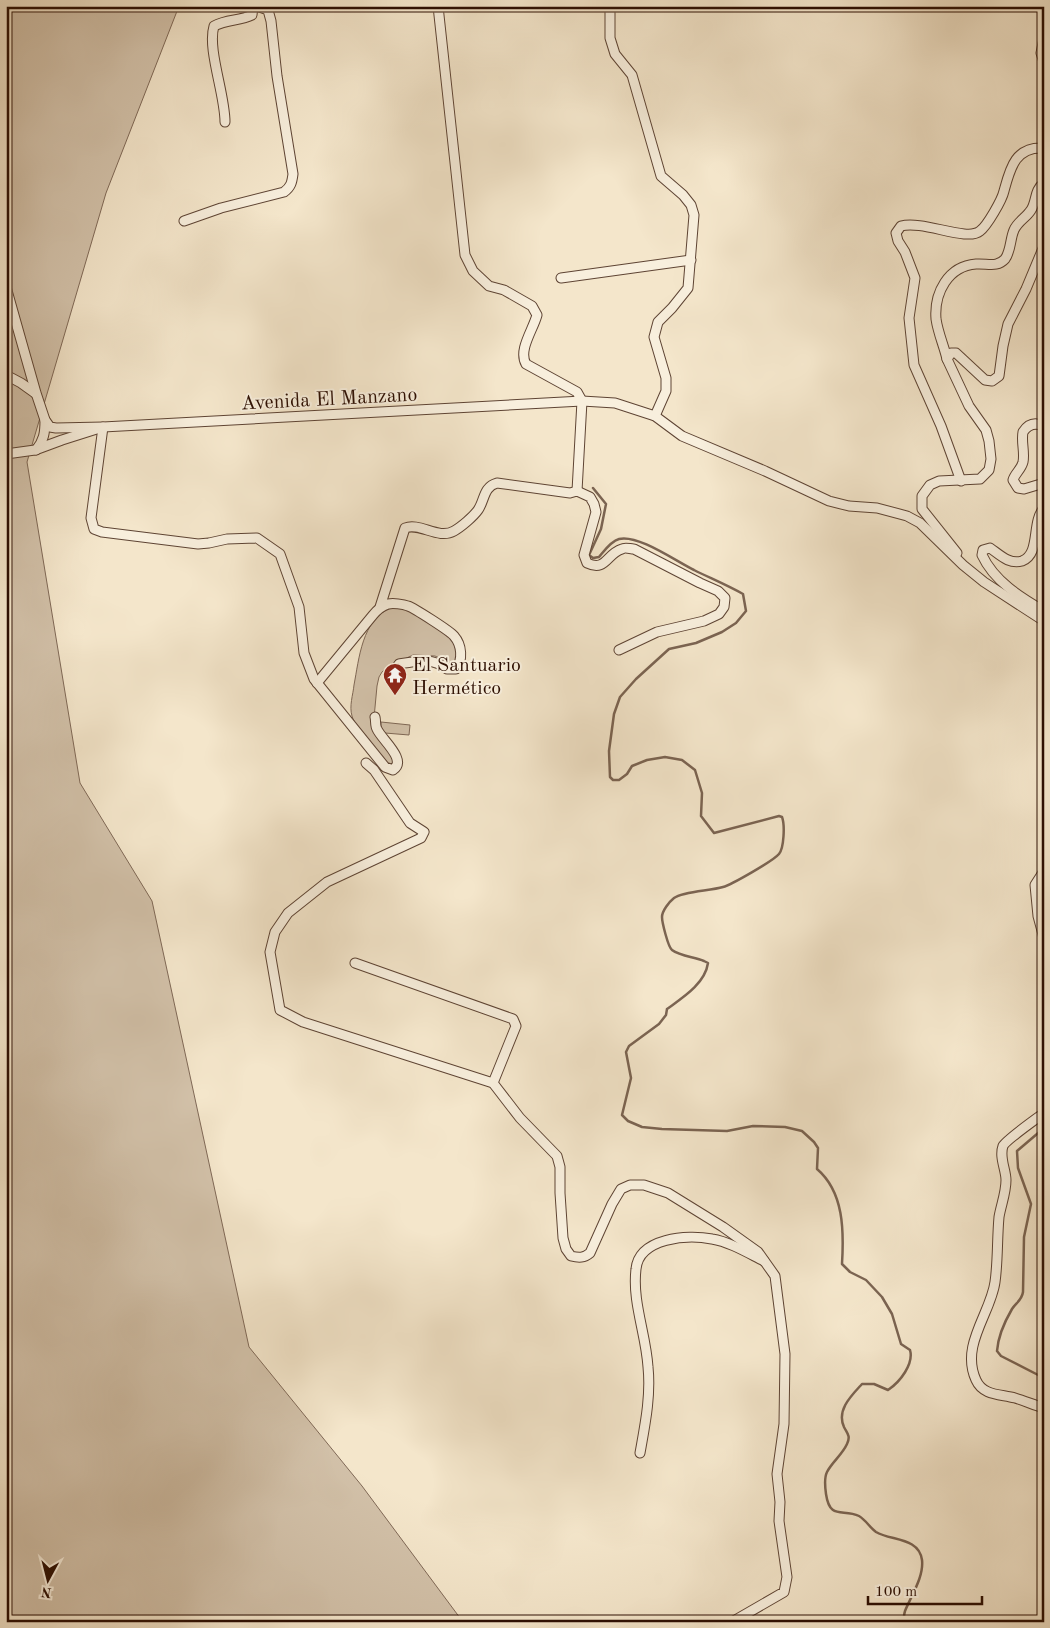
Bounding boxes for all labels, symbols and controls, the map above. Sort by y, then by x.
street label: Avenida El Manzano [240,385,418,415]
place label: El Santuario Hermético [412,656,521,699]
temple icon: El Santuario Hermético [382,662,408,696]
north arrow [22,1556,72,1606]
scale bar [868,1573,981,1605]
text: N [40,1584,53,1600]
text: 100 m [875,1585,917,1600]

